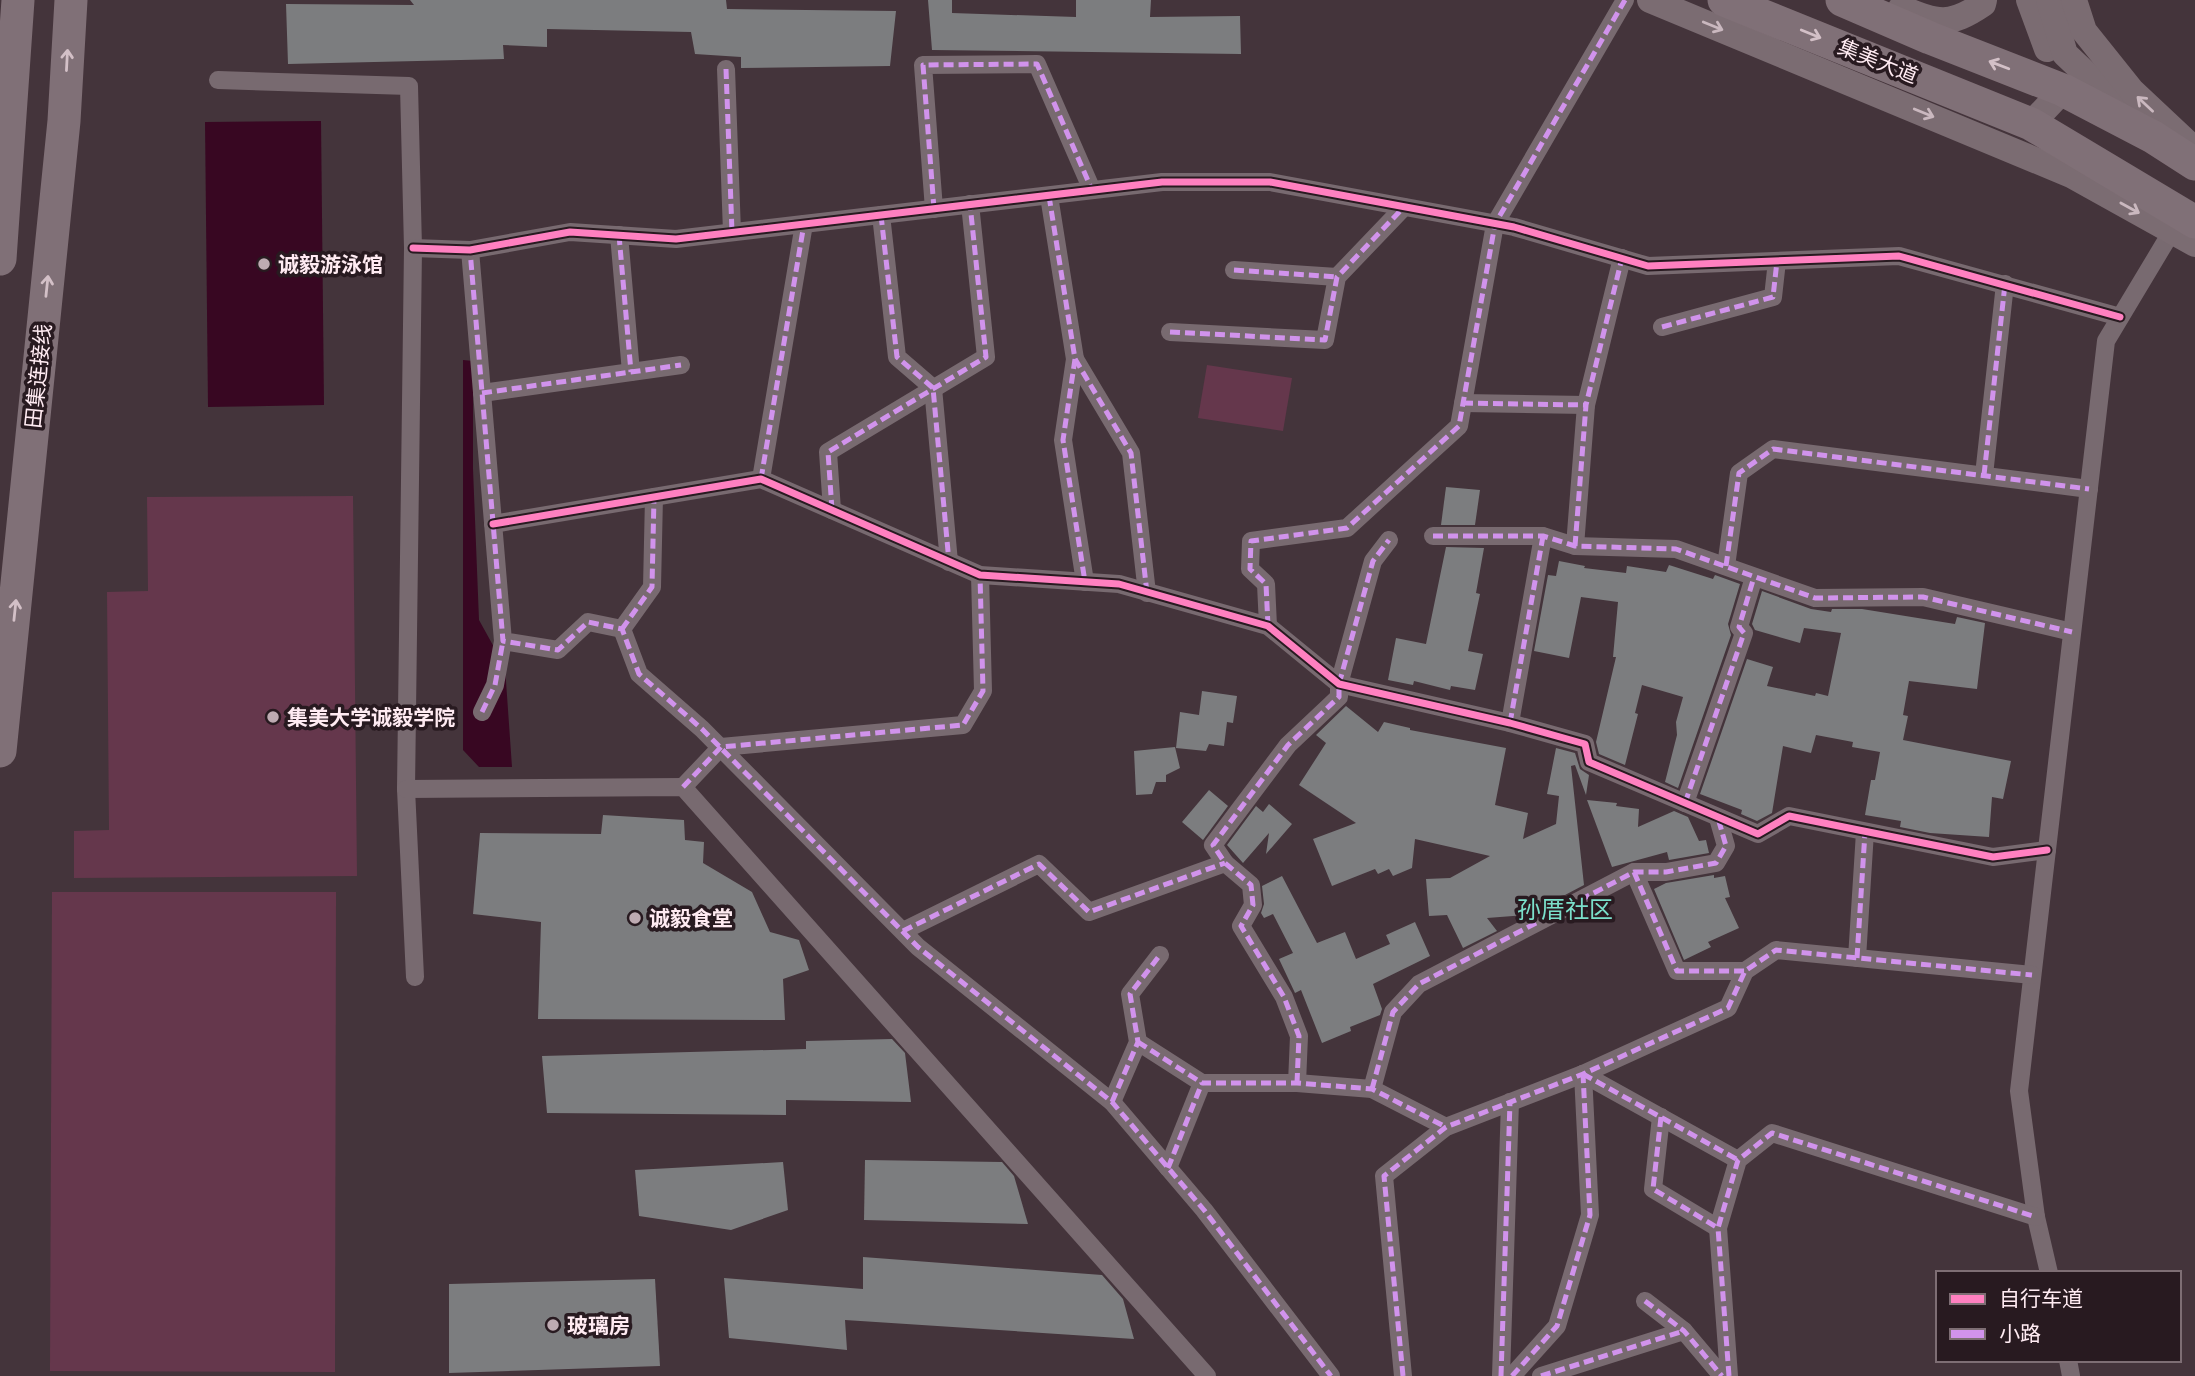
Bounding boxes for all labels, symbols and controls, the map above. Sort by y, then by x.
one-way arrow [1702,20,1724,33]
one-way arrow [1799,28,1821,41]
street label: 集美大道 [1835,35,1921,87]
one-way arrow [61,49,74,72]
one-way arrow [1989,57,2011,70]
one-way arrow [2137,95,2154,112]
one-way arrow [1912,107,1934,120]
one-way arrow [2119,202,2140,215]
place label: 诚毅游泳馆 [278,253,383,276]
marker: 诚毅游泳馆 [256,256,272,272]
one-way arrow [41,276,54,298]
street label: 田集连接线 [21,323,55,429]
one-way arrow [8,600,21,622]
place label: 集美大学诚毅学院 [287,706,455,729]
marker: 集美大学诚毅学院 [265,709,281,725]
district label: 孙厝社区 [1517,896,1613,923]
place label: 诚毅食堂 [649,907,733,930]
marker: 诚毅食堂 [627,910,643,926]
legend [1936,1271,2181,1362]
text: 自行车道 [1999,1287,2083,1310]
place label: 玻璃房 [567,1314,630,1337]
marker: 玻璃房 [545,1317,561,1333]
text: 小路 [1999,1322,2041,1345]

